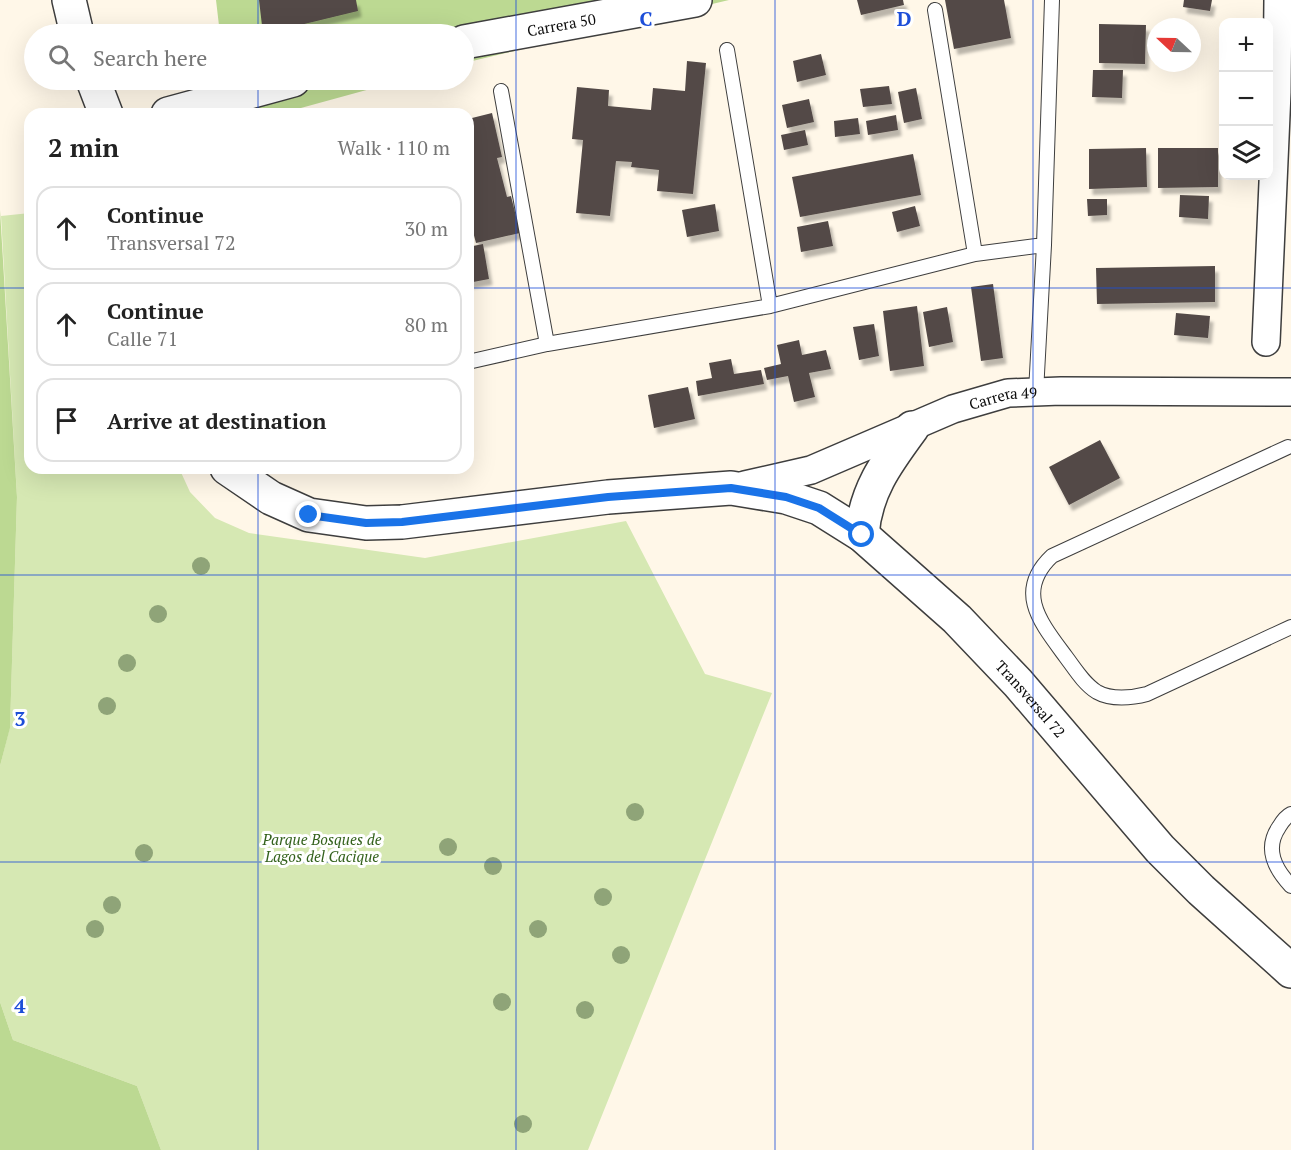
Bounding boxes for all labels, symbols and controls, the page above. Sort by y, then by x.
text: C [639,5,653,32]
text: D [897,5,911,32]
street label: Carrera 50 [526,8,597,40]
north arrow [1147,18,1201,72]
map controls [1219,18,1273,180]
button: + [1219,18,1273,72]
search box [24,24,474,90]
icon: search [45,41,78,74]
text: Search here [93,43,207,72]
button: − [1219,72,1273,126]
button: layers [1219,126,1273,180]
text: 2 min [48,130,119,164]
text: Walk · 110 m [338,134,450,161]
text: Continue [107,200,204,229]
icon: ahead [50,212,83,245]
text: 30 m [405,215,448,242]
text: Transversal 72 [107,229,236,256]
text: Continue [107,296,204,325]
icon: ahead [50,308,83,341]
text: 80 m [405,311,448,338]
text: Calle 71 [107,325,178,352]
street label: Carrera 49 [967,382,1038,414]
icon: arrive [50,404,83,437]
text: Arrive at destination [107,406,326,435]
route end [295,501,321,527]
route start [848,521,874,547]
street label: Transversal 72 [991,656,1070,742]
text: 3 [14,705,26,732]
park label: Parque Bosques de Lagos del Cacique [261,829,382,866]
text: 4 [14,992,26,1019]

